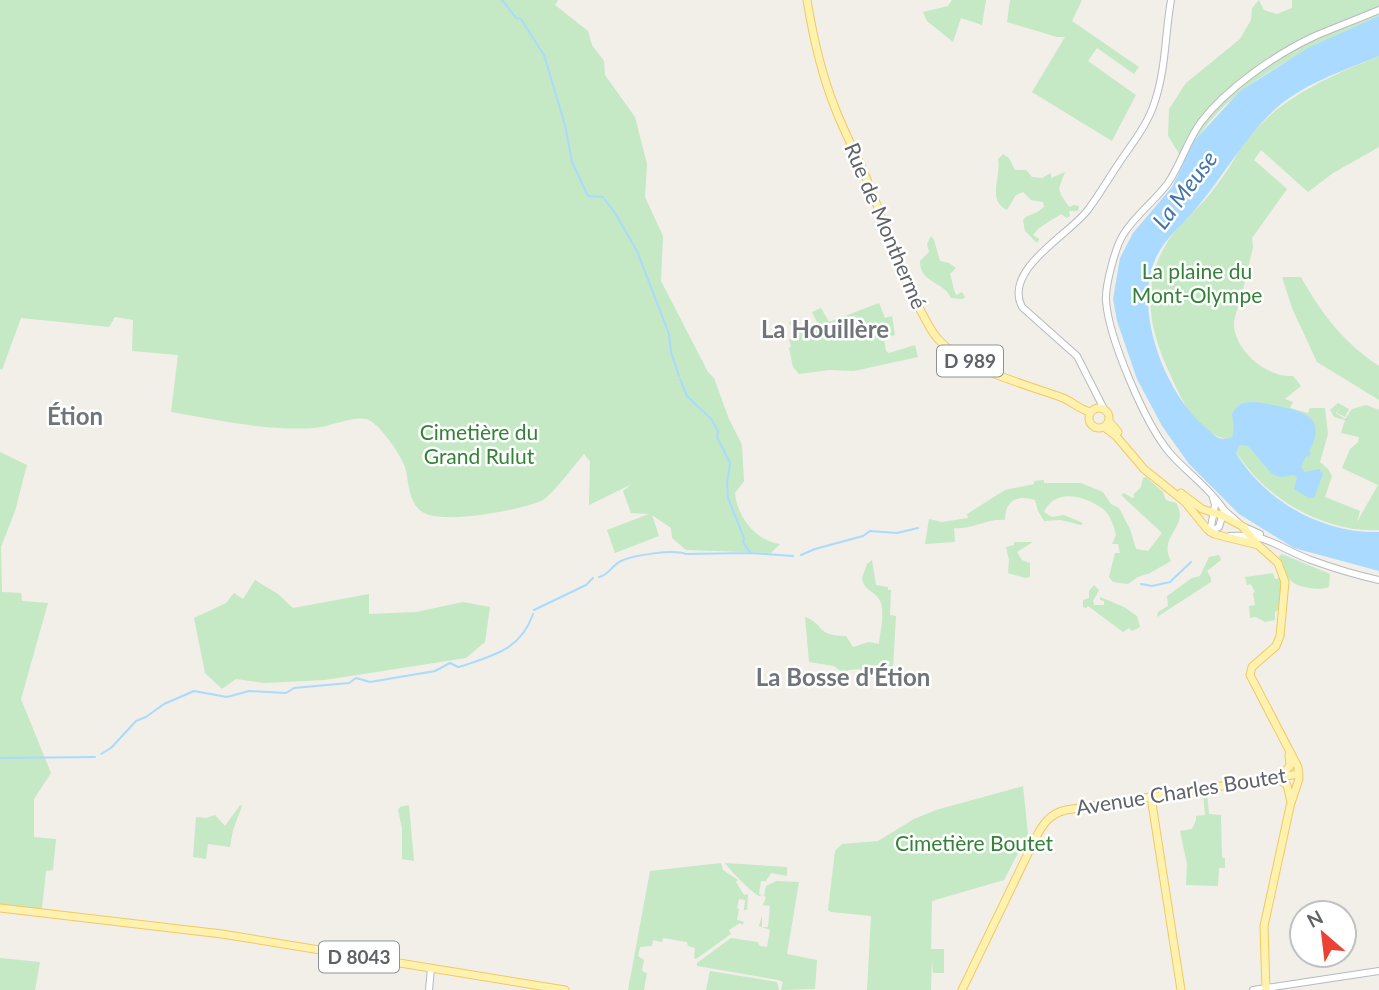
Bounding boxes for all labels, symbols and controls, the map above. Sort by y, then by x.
street label: Rue de Monthermé [840,139,933,312]
water label: La Meuse [1146,145,1223,234]
park label: La plaine du Mont-Olympe [1132,258,1262,307]
district label: La Houillère [761,314,889,343]
road number: D 989 [937,346,1003,376]
district label: Étion [47,401,103,430]
park label: Cimetière du Grand Rulut [420,419,538,468]
district label: La Bosse d'Étion [756,662,930,691]
street label: Avenue Charles Boutet [1074,761,1288,819]
park label: Cimetière Boutet [895,830,1054,855]
north arrow [1288,899,1358,969]
text: N [1303,905,1327,932]
road number: D 8043 [319,942,399,973]

